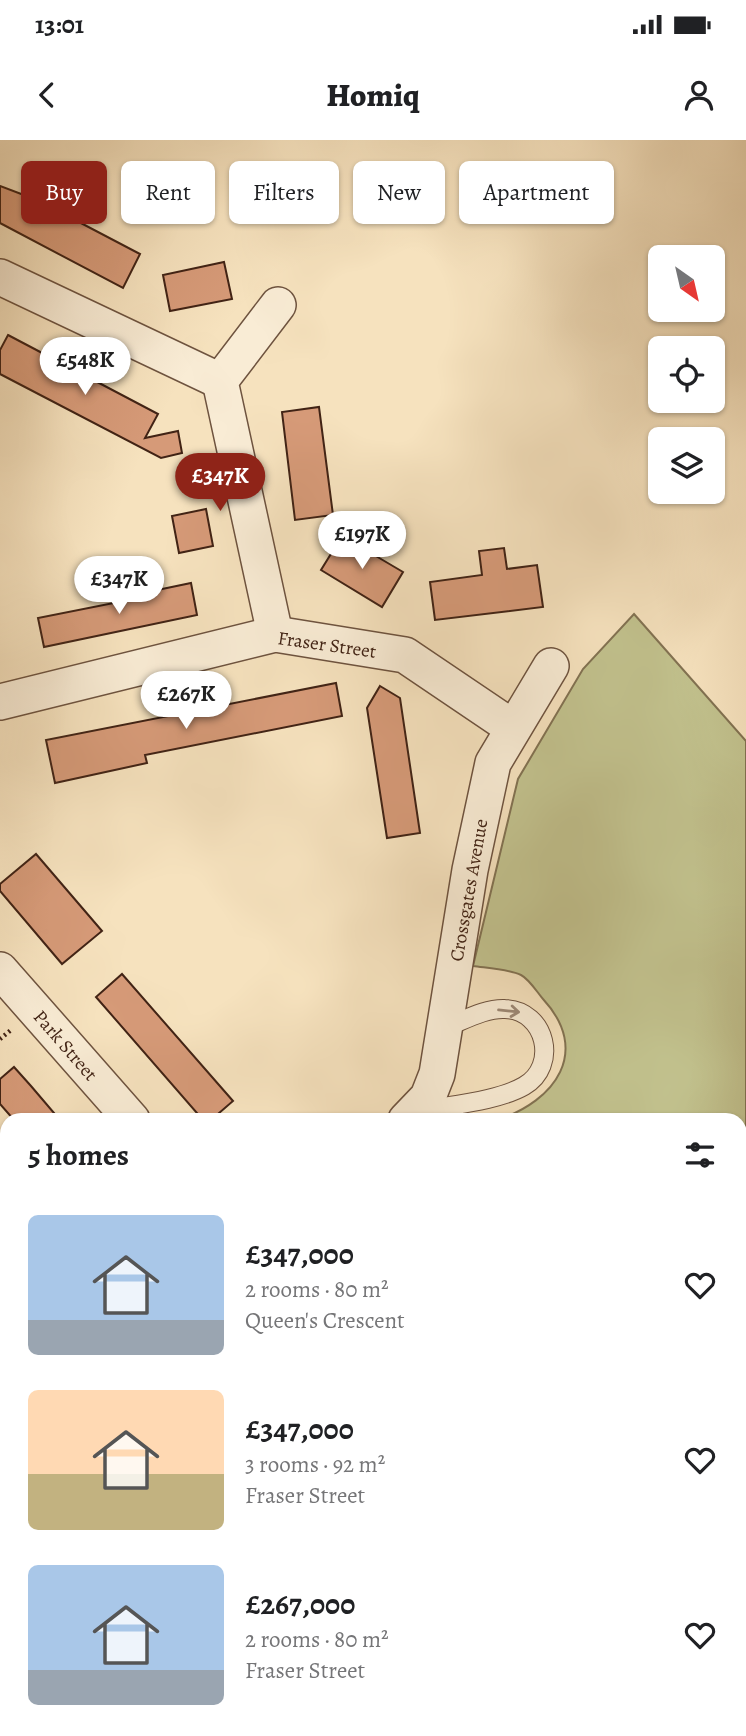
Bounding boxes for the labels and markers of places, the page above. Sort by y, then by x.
pin: £548K [36,338,134,397]
pin: £347K [171,454,269,513]
pin: £197K [313,512,411,571]
pin: £347K [70,556,168,616]
pin: £267K [137,672,235,731]

